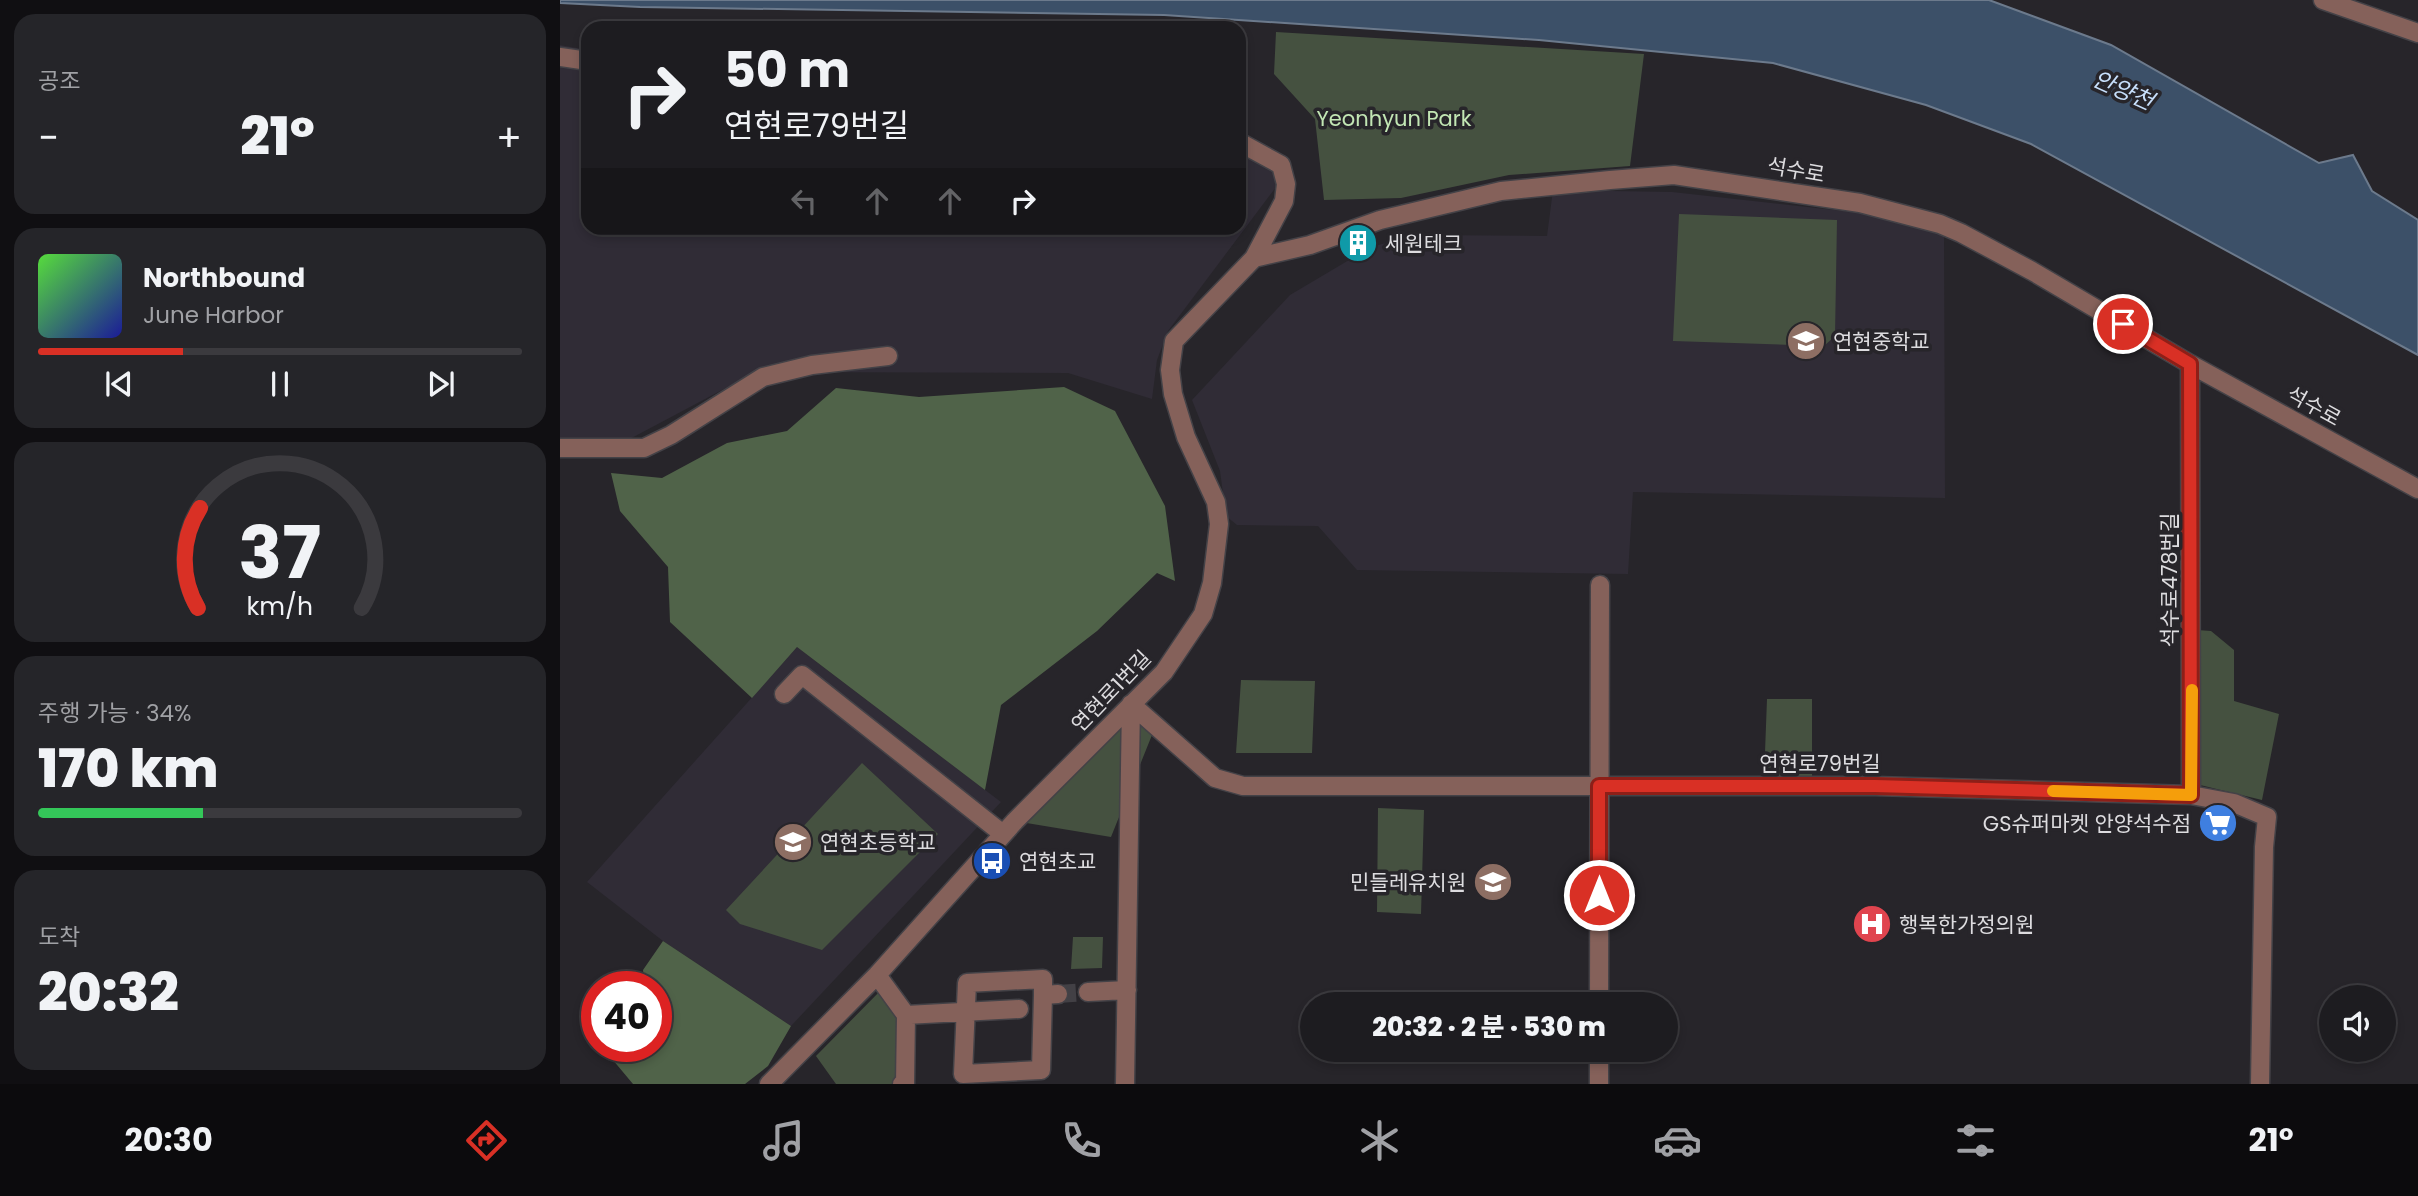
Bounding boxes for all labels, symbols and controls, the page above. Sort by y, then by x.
text: 50 m [724,36,850,104]
icon: right [609,49,700,140]
water label: 안양천 [2087,62,2161,119]
text: 공조 [38,65,80,97]
text: 21° [240,100,315,173]
text: 연현로79번길 [724,103,909,148]
park label: Yeonhyun Park [1317,104,1472,133]
text: − [38,111,59,164]
text: + [496,111,522,164]
street label: 석수로 [1765,151,1827,189]
icon: left [785,182,823,220]
icon: ahead [858,182,896,220]
icon: ahead [931,182,969,220]
icon: right [1004,182,1042,220]
building icon: 세원테크 [1337,222,1379,264]
place label: 세원테크 [1385,229,1462,258]
text: Northbound [143,260,305,296]
pin [2093,294,2153,354]
text: June Harbor [143,299,284,331]
icon: arrive [2104,305,2142,343]
school or university icon: 연현중학교 [1785,320,1827,362]
place label: 연현중학교 [1833,327,1930,356]
icon: previous [100,365,138,403]
icon: pause [261,365,299,403]
icon: next [422,365,460,403]
street label: 석수로 [2282,379,2346,433]
text: 37 [239,502,322,603]
street label: 석수로478번길 [2155,513,2184,647]
text: km/h [247,589,313,624]
street label: 연현로1번길 [1065,644,1157,738]
text: 주행 가능 · 34% [38,697,191,729]
text: 170 km [38,732,219,805]
street label: 연현로79번길 [1759,749,1881,778]
supermarket icon: GS슈퍼마켓 안양석수점 [2197,802,2239,844]
place label: GS슈퍼마켓 안양석수점 [1983,809,2191,838]
school or university icon: 연현초등학교 [772,821,814,863]
place label: 연현초등학교 [820,828,936,857]
bus stop icon: 연현초교 [971,840,1013,882]
place label: 연현초교 [1019,847,1096,876]
position arrow [1562,858,1636,932]
school or university icon: 민들레유치원 [1472,861,1514,903]
place label: 민들레유치원 [1350,868,1466,897]
hospital icon: 행복한가정의원 [1851,903,1893,945]
place label: 행복한가정의원 [1899,910,2034,939]
text: 도착 [38,921,80,953]
text: 20:32 [38,956,179,1029]
speed limit sign: 40 [581,971,672,1062]
map controls [2319,985,2396,1062]
button: sound [2319,985,2396,1062]
text: 20:32 · 2 분 · 530 m [1372,1009,1606,1045]
icon: directions [462,1116,511,1165]
icon: music [759,1116,808,1165]
icon: phone [1057,1116,1106,1165]
icon: climate [1355,1116,1404,1165]
icon: car [1653,1116,1702,1165]
icon: filters [1951,1116,2000,1165]
text: 20:30 [124,1117,213,1162]
text: 21° [2248,1117,2294,1162]

